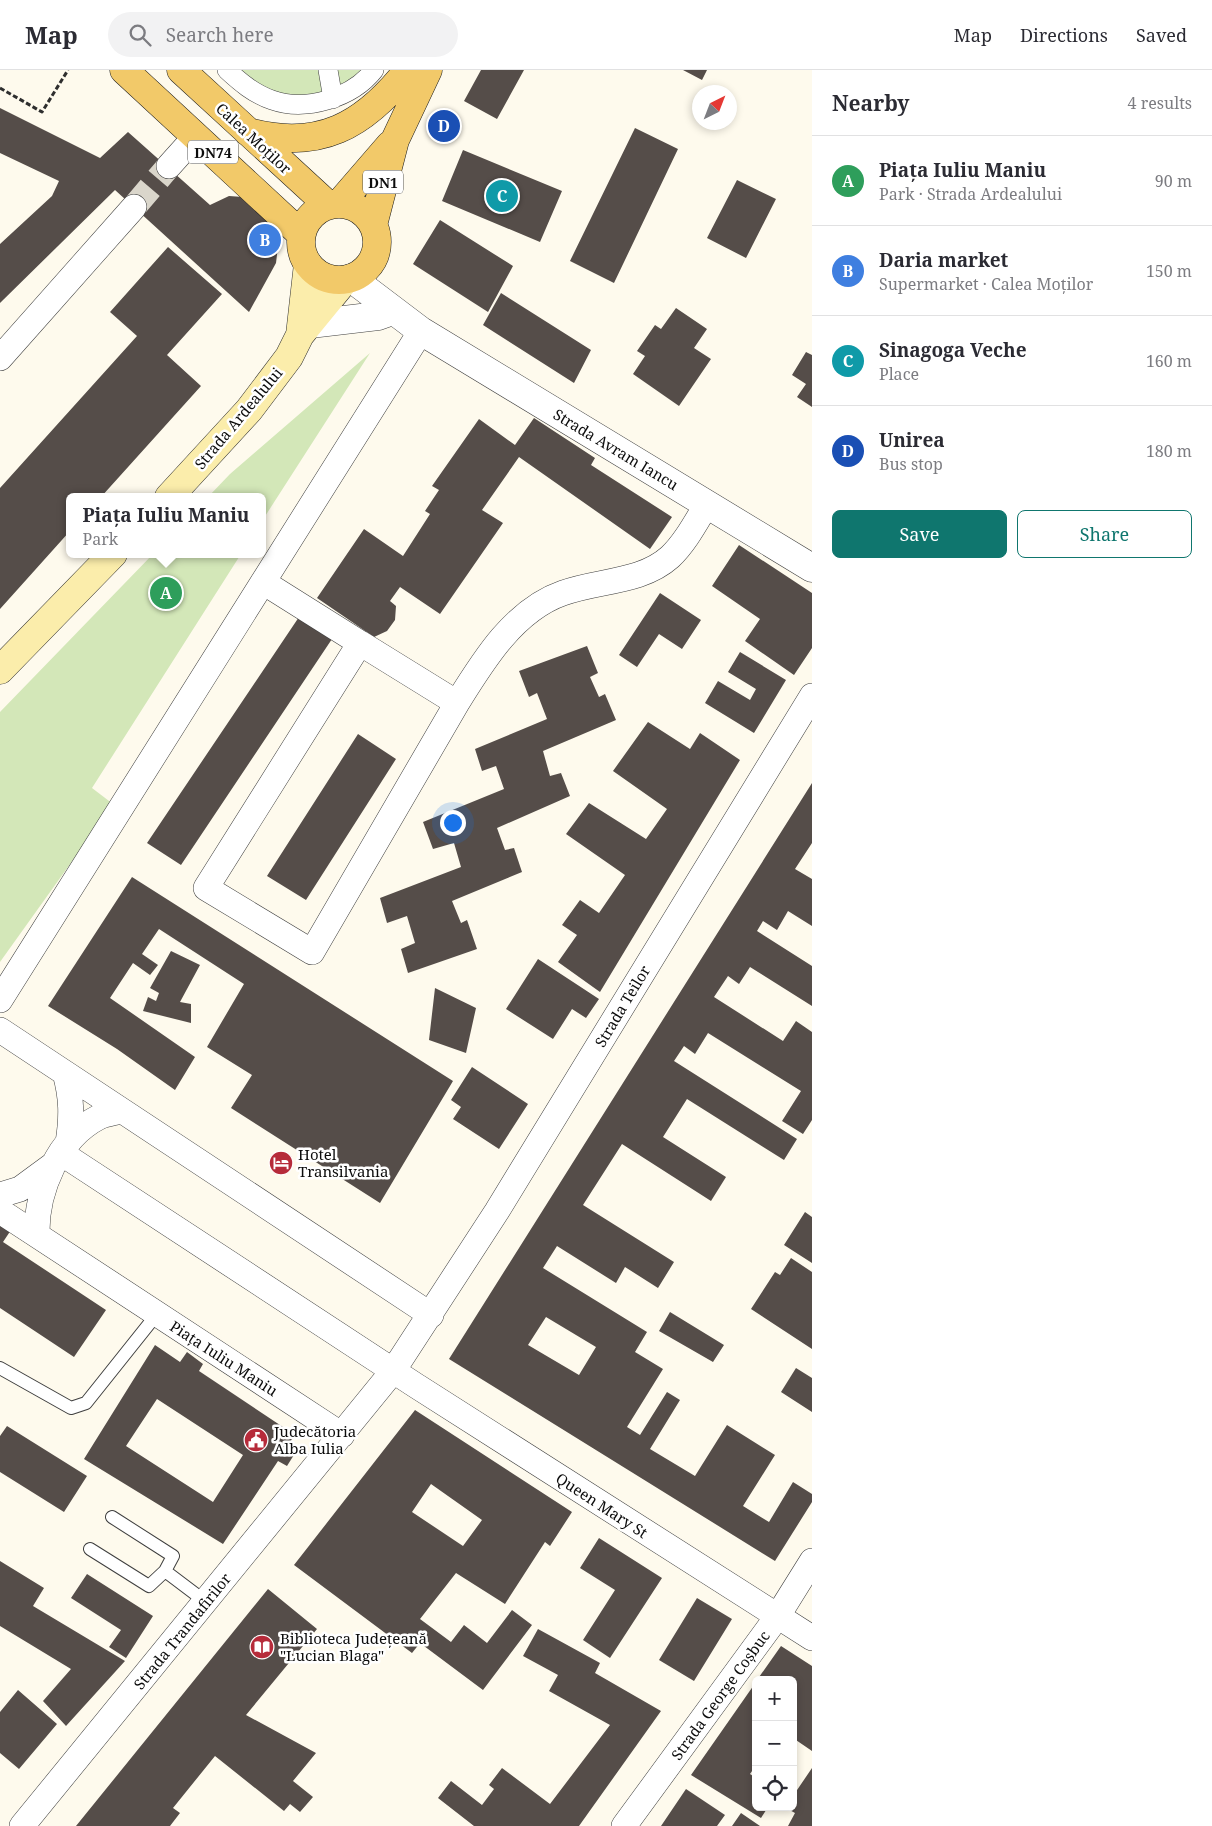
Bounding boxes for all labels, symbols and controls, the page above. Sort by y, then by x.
search box [108,12,458,57]
text: Map [25,18,78,51]
icon: search [126,21,154,49]
text: Search here [166,22,274,48]
text: Map [954,23,992,47]
text: Directions [1020,23,1108,47]
text: Saved [1136,23,1187,47]
north arrow [692,85,737,130]
text: Nearby [832,89,910,117]
text: 4 results [1128,92,1192,114]
street label: Calea Moților [212,98,296,178]
pin: D [428,107,460,145]
road number: DN74 [188,140,238,164]
text: Piața Iuliu Maniu [879,157,1046,183]
road number: DN1 [363,170,403,194]
text: A [842,170,854,192]
text: 90 m [1155,170,1192,192]
pin: C [486,177,518,215]
text: Park · Strada Ardealului [879,183,1062,205]
pin: B [249,221,281,259]
text: Daria market [879,247,1008,273]
text: B [843,260,853,282]
text: 150 m [1146,260,1192,282]
text: Supermarket · Calea Moților [879,273,1093,295]
text: Sinagoga Veche [879,337,1027,363]
text: C [843,350,853,372]
text: 160 m [1146,350,1192,372]
street label: Strada Ardealului [190,363,286,473]
text: Place [879,363,919,385]
street label: Strada Avram Iancu [550,404,683,494]
text: Unirea [879,427,945,453]
text: D [842,440,854,462]
text: 180 m [1146,440,1192,462]
text: Bus stop [879,453,943,475]
popup [66,493,266,558]
text: Piața Iuliu Maniu [82,502,250,528]
button: Save [832,510,1007,558]
button: Share [1017,510,1192,558]
text: Park [82,528,118,550]
pin: A [150,574,182,612]
your location [440,810,466,836]
street label: Strada Teilor [590,961,654,1051]
place label: Hotel Transilvania [298,1144,388,1181]
hotel icon: Hotel Transilvania [268,1150,294,1176]
street label: Piața Iuliu Maniu [166,1316,282,1401]
place label: Judecătoria Alba Iulia [273,1421,356,1458]
public building icon: Judecătoria Alba Iulia [243,1427,269,1453]
street label: Queen Mary St [552,1468,652,1542]
street label: Strada Trandafirilor [129,1569,235,1693]
street label: Strada George Coșbuc [666,1626,774,1764]
place label: Biblioteca Județeană "Lucian Blaga" [280,1628,427,1665]
library icon: Biblioteca Județeană "Lucian Blaga" [249,1634,275,1660]
map controls [752,1676,797,1811]
button: + [752,1676,797,1721]
button: − [752,1721,797,1766]
button: locate [752,1766,797,1811]

